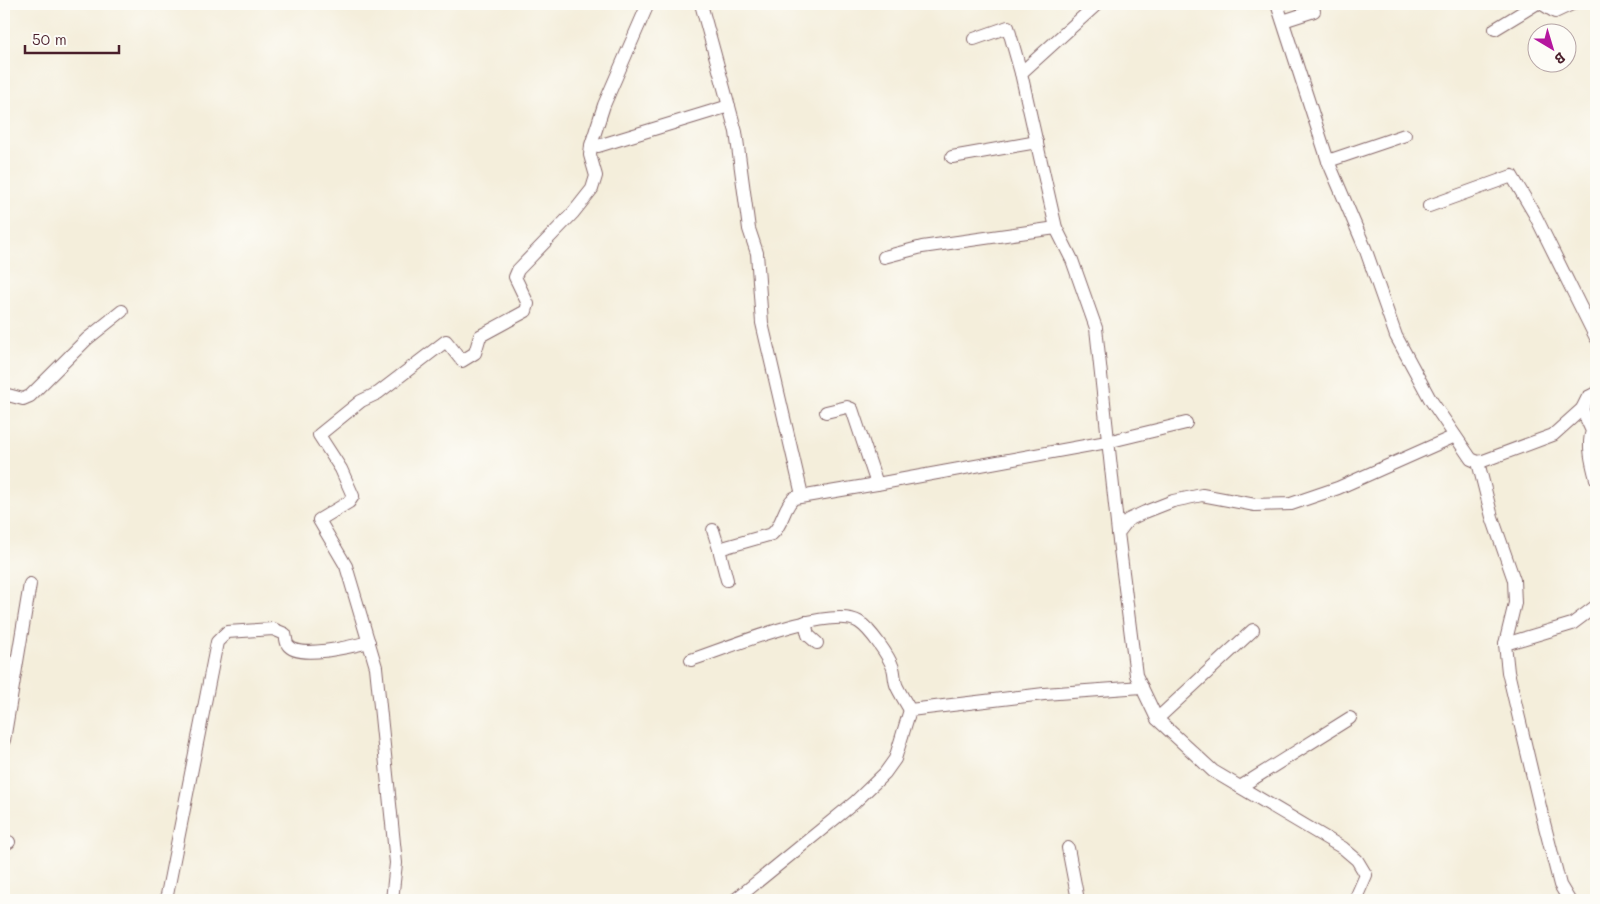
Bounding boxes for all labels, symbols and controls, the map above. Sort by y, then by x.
scale bar [25,22,119,54]
north arrow [1528,22,1578,72]
text: 50 m [32,29,67,49]
text: B [1551,48,1570,69]

